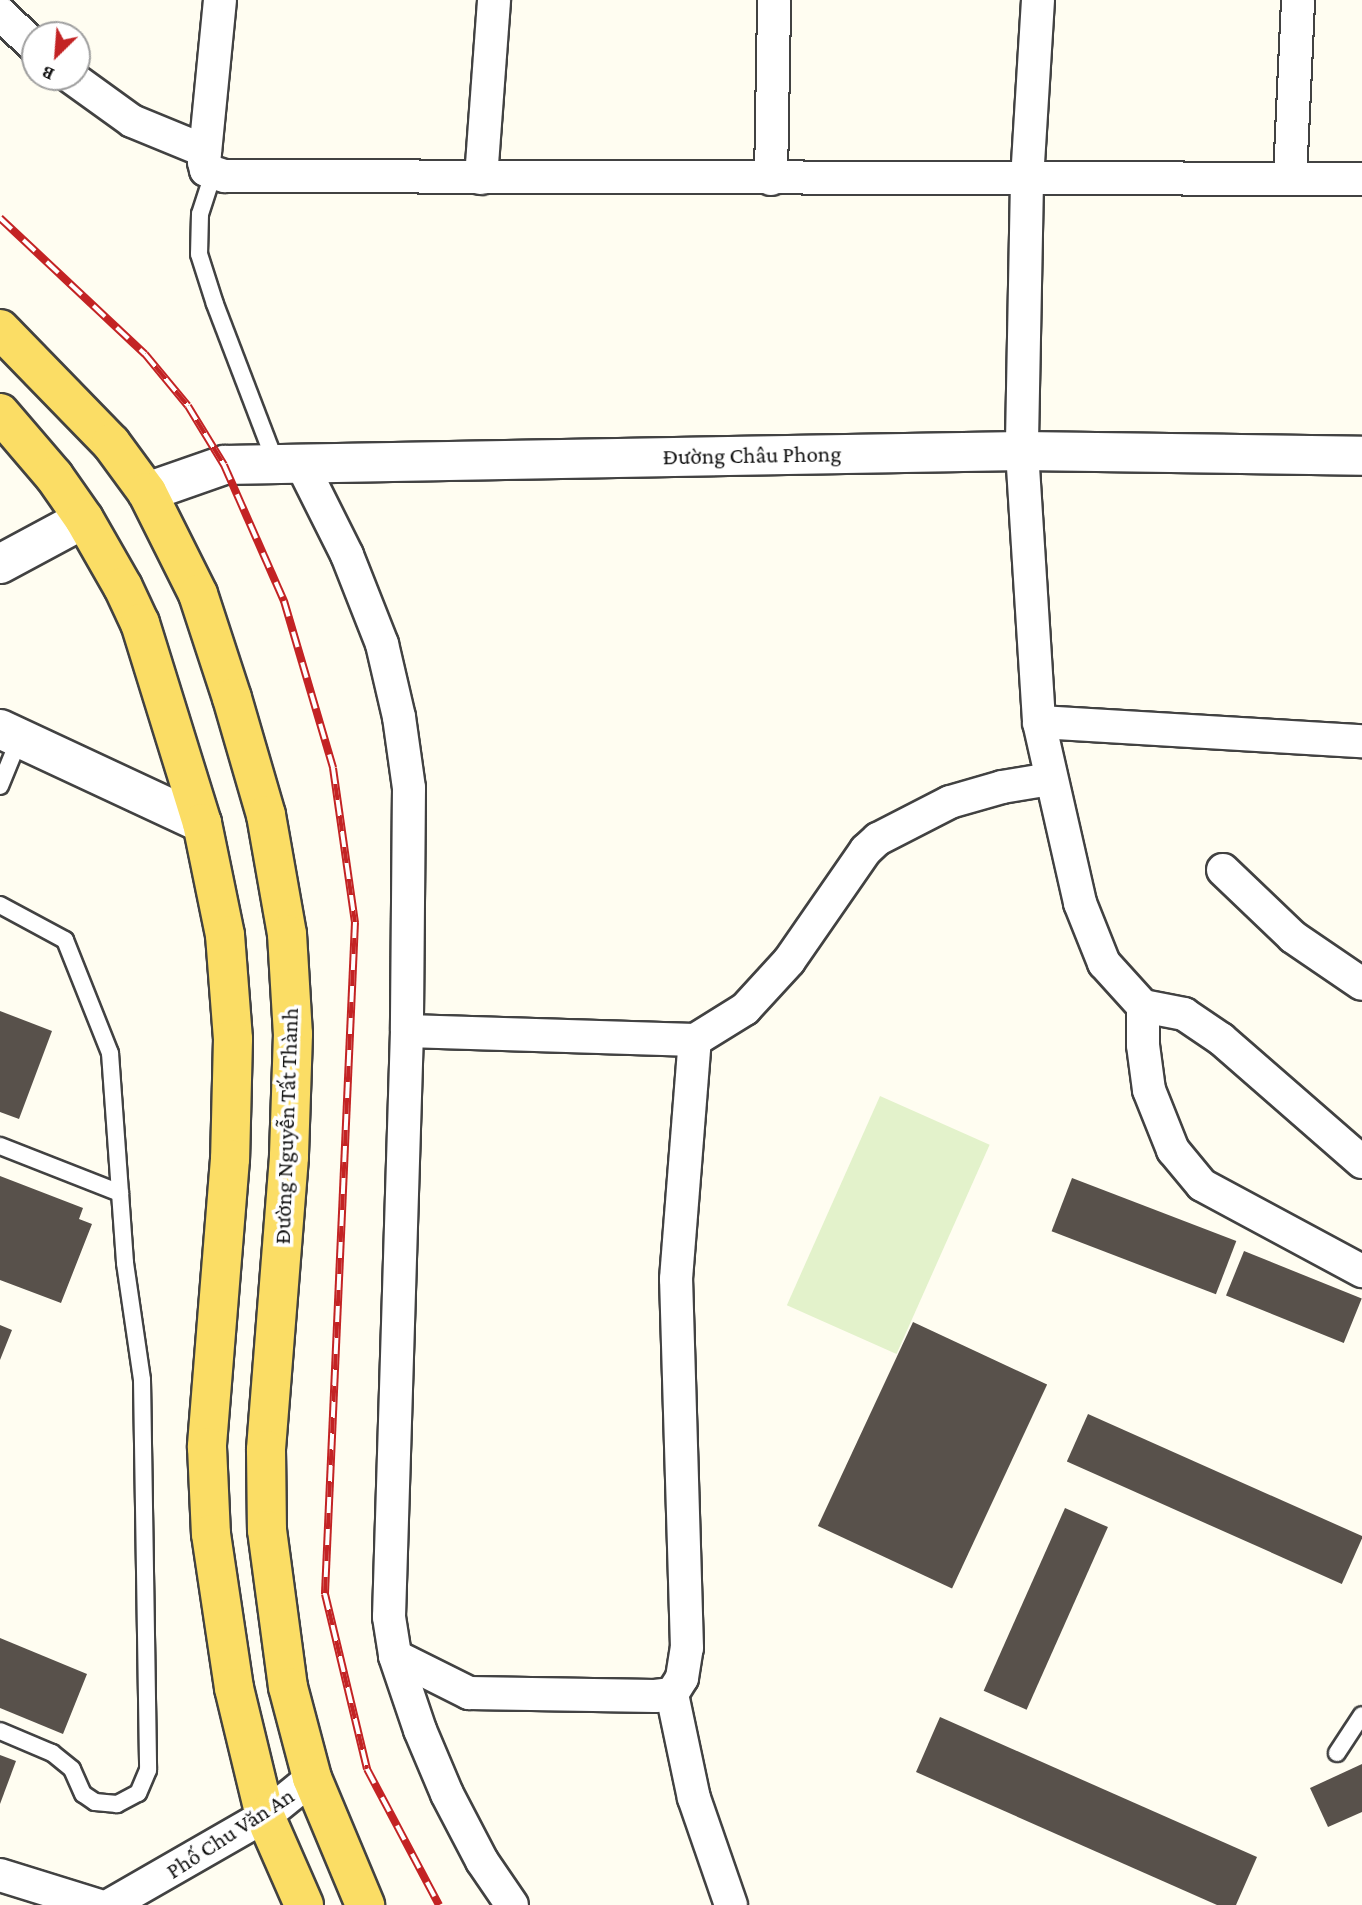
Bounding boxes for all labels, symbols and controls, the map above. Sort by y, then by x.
north arrow [21,21,91,91]
text: B [38,62,57,86]
street label: Đường Châu Phong [662,440,842,470]
street label: Đường Nguyễn Tất Thành [268,1007,304,1245]
street label: Phố Chu Văn An [161,1781,299,1885]

